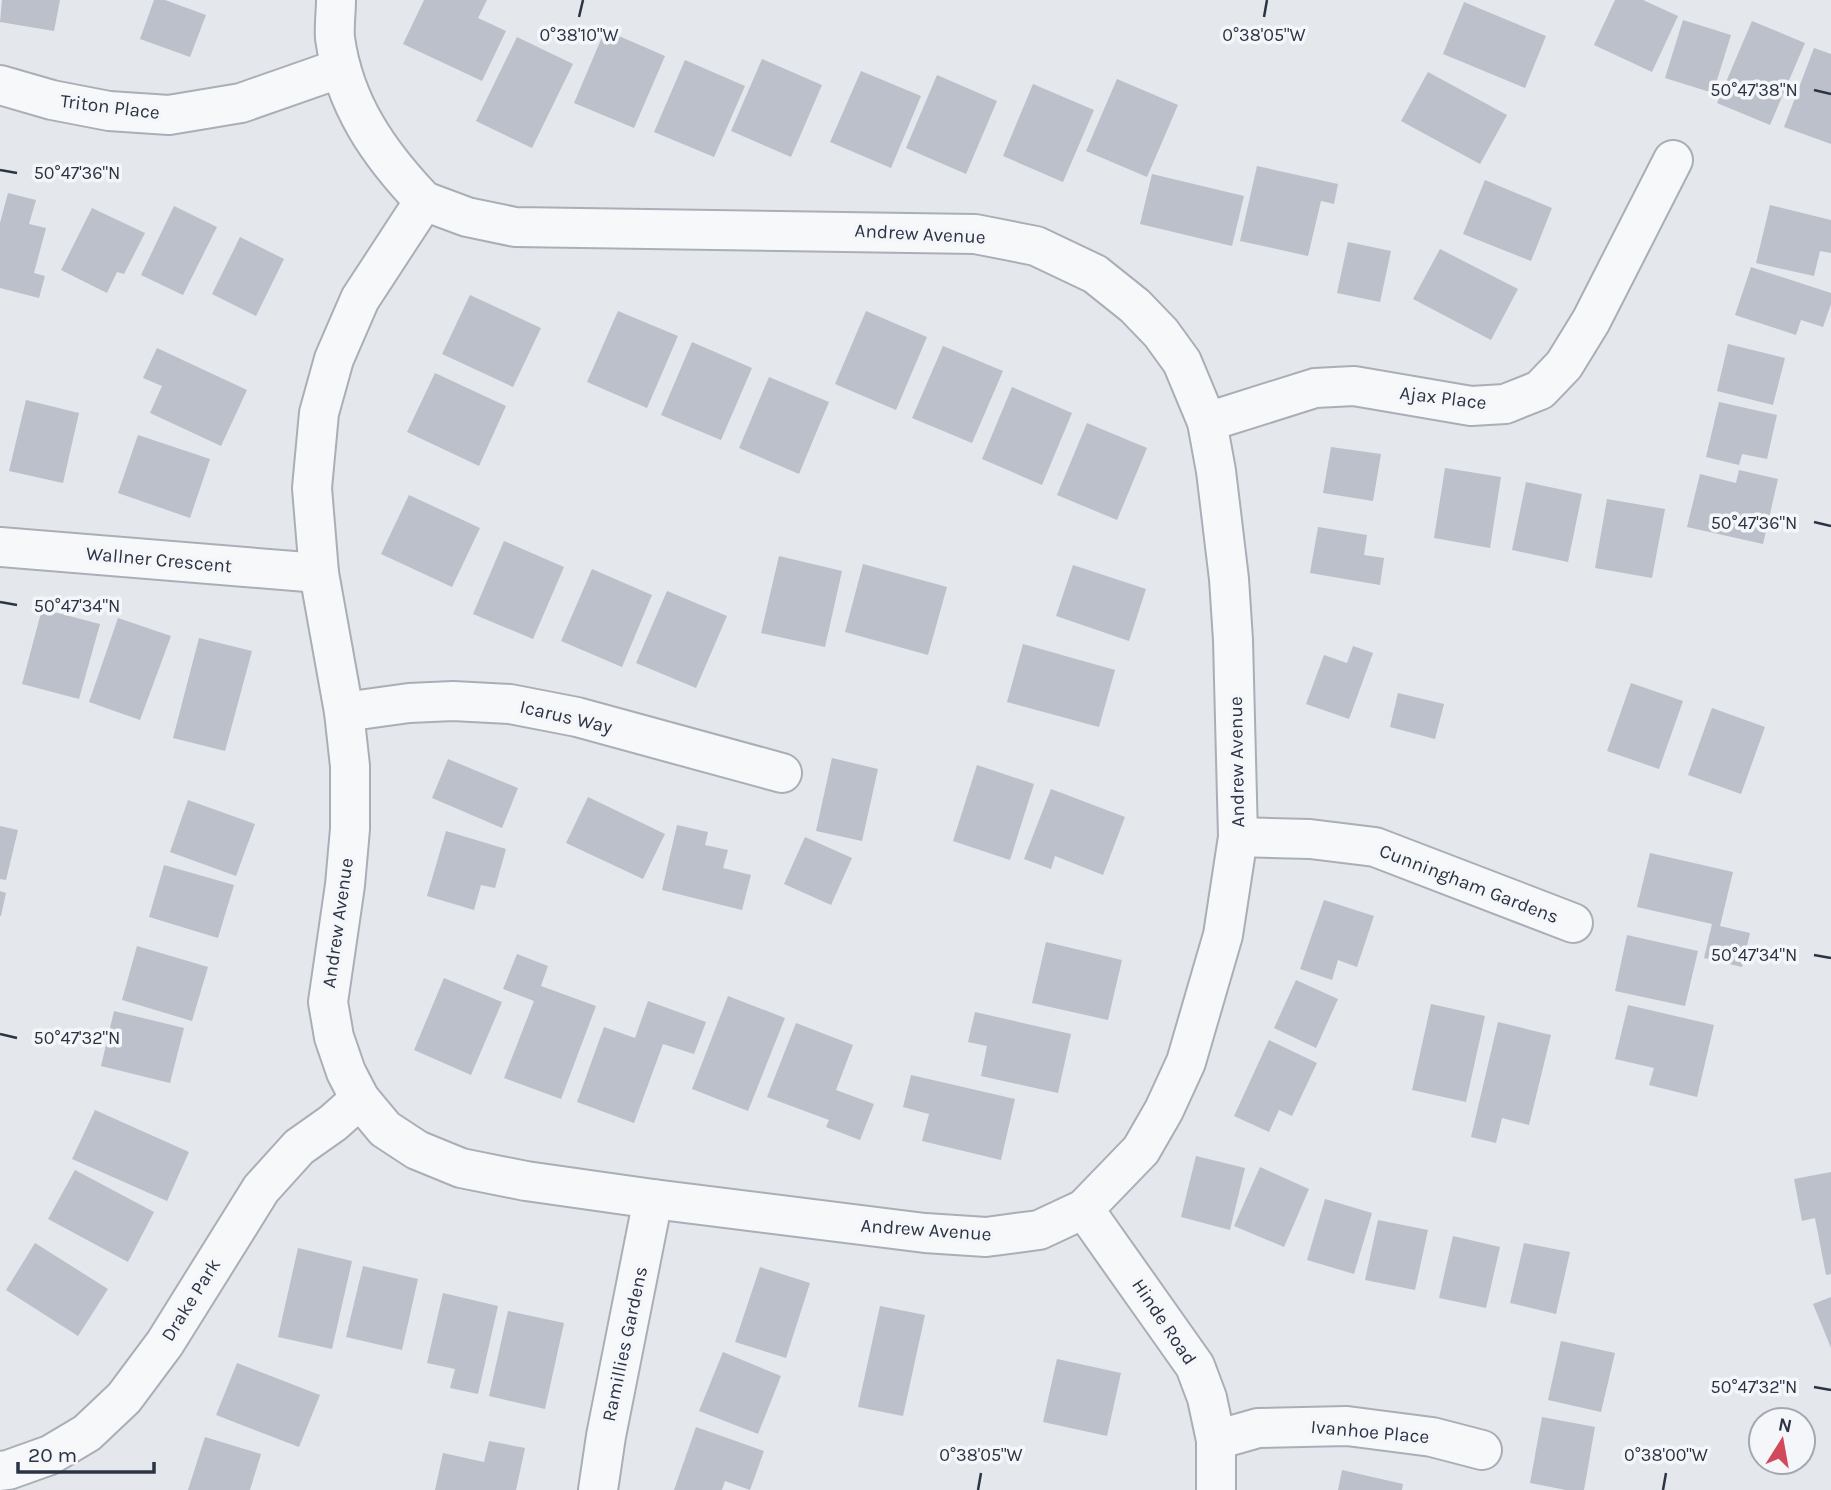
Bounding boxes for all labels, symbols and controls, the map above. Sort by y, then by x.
text: 0°38'10"W [539,24,619,46]
text: 0°38'05"W [1222,24,1306,46]
text: 50°47'38"N [1710,79,1798,101]
street label: Triton Place [59,90,161,124]
text: 50°47'36"N [34,162,120,184]
street label: Andrew Avenue [854,220,986,248]
street label: Ajax Place [1398,382,1488,414]
text: 50°47'36"N [1711,512,1797,534]
street label: Wallner Crescent [85,543,233,577]
text: 50°47'34"N [34,595,120,617]
street label: Icarus Way [518,696,614,738]
street label: Andrew Avenue [1225,696,1249,828]
street label: Cunningham Gardens [1376,840,1562,928]
street label: Andrew Avenue [318,857,358,989]
text: 50°47'34"N [1711,944,1797,966]
text: 50°47'32"N [34,1027,120,1049]
street label: Andrew Avenue [860,1214,992,1246]
street label: Drake Park [157,1254,225,1345]
street label: Ramillies Gardens [598,1264,652,1424]
street label: Hinde Road [1127,1275,1201,1369]
text: 50°47'32"N [1711,1376,1797,1398]
north arrow [1747,1406,1817,1476]
text: N [1776,1413,1794,1437]
street label: Ivanhoe Place [1310,1416,1430,1448]
scale bar [18,1430,154,1474]
text: 20 m [28,1443,77,1467]
text: 0°38'05"W [939,1444,1023,1466]
text: 0°38'00"W [1624,1444,1708,1466]

